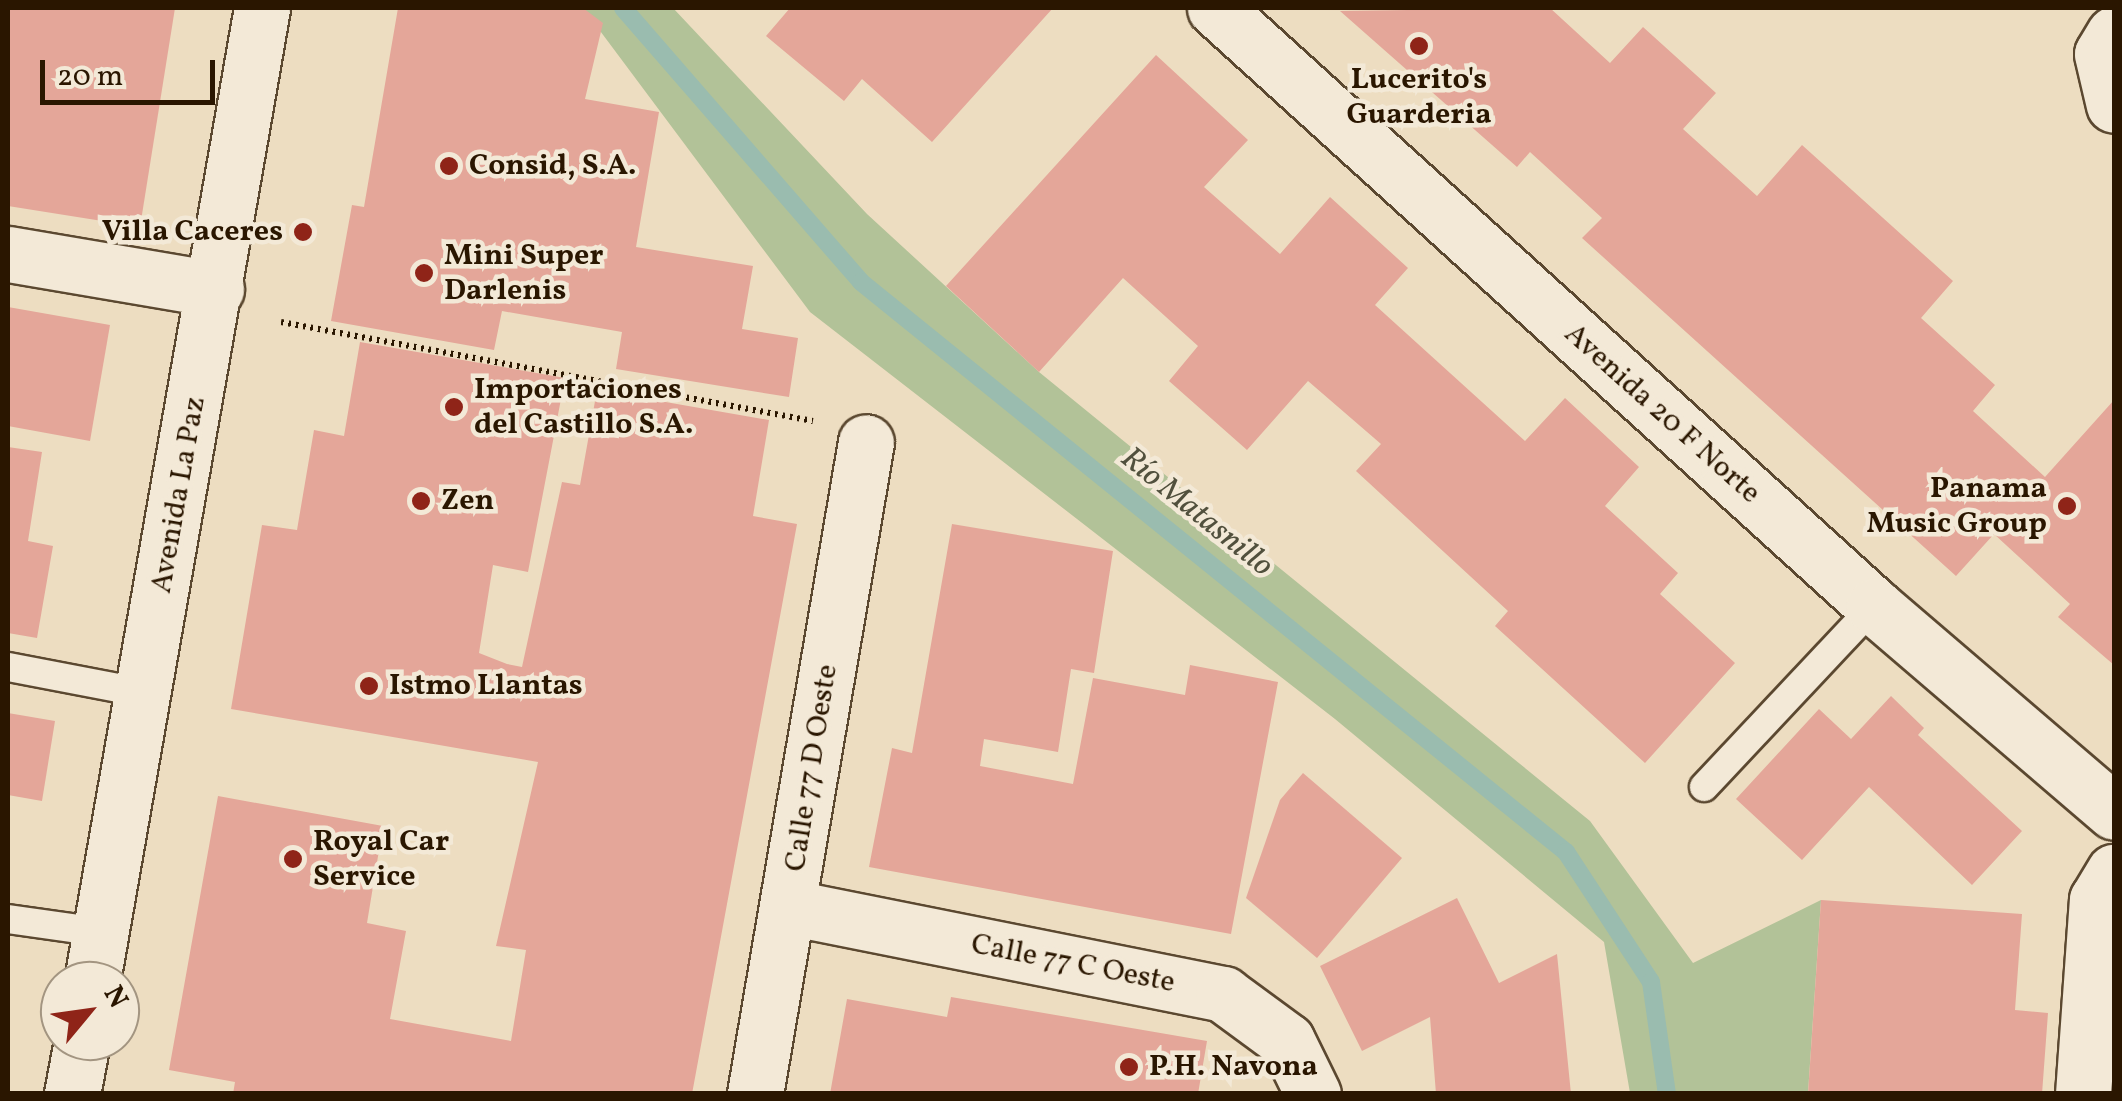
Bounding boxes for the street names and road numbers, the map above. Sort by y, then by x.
street label: Avenida 20 F Norte [1556,316,1768,512]
street label: Avenida La Paz [144,394,214,596]
street label: Calle 77 D Oeste [778,662,846,874]
street label: Calle 77 C Oeste [968,927,1178,1001]

